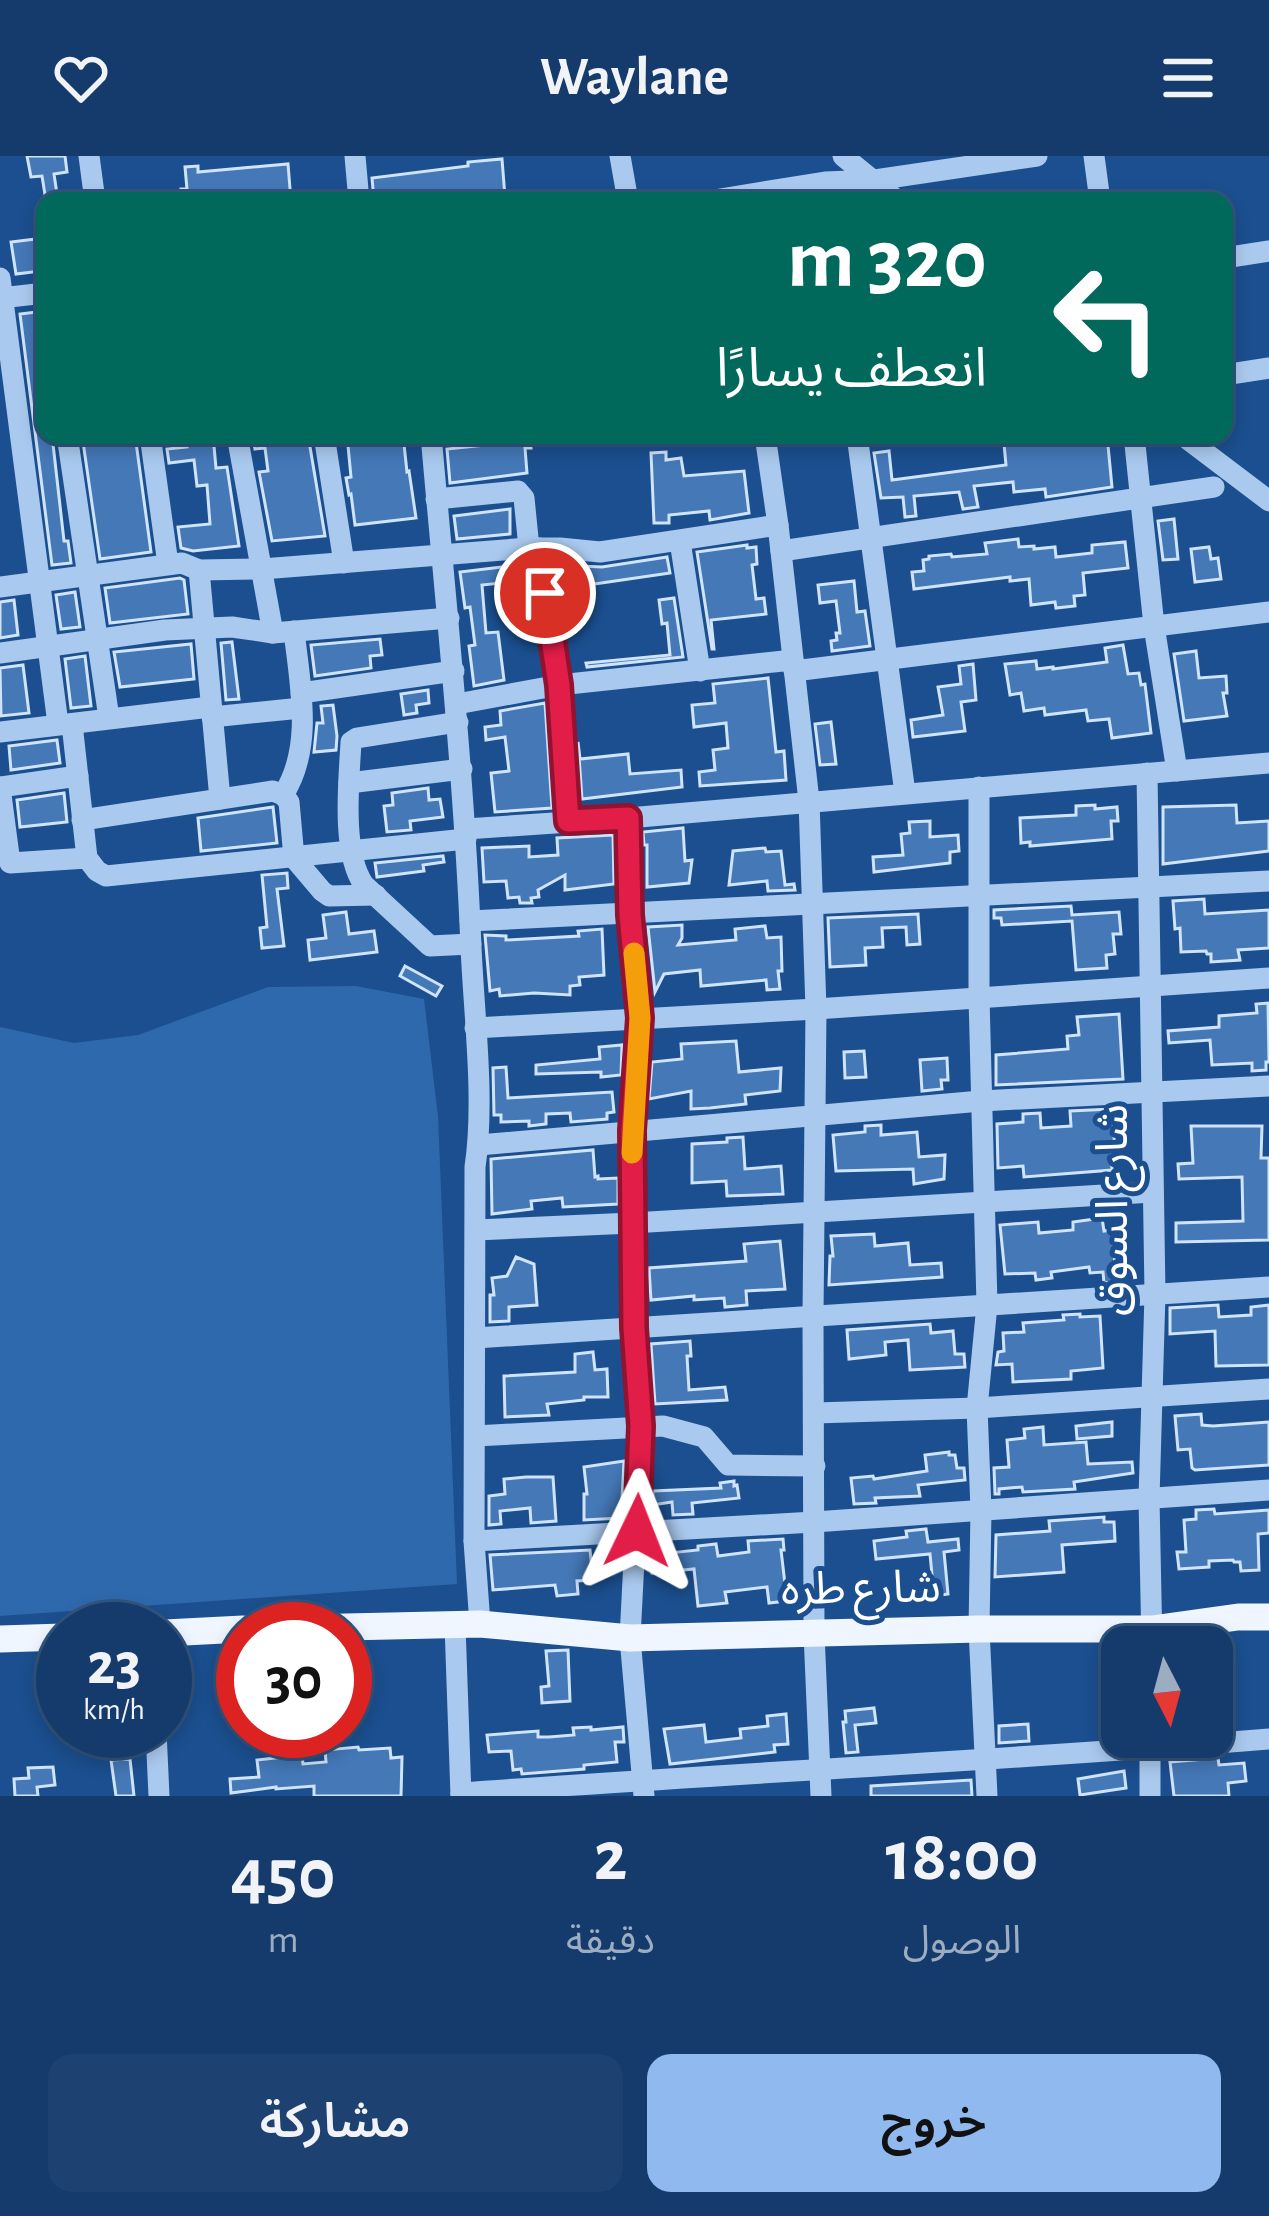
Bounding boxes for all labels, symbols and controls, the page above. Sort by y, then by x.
icon: heart [48,45,114,111]
icon: menu [1155,45,1221,111]
text: Waylane [540,51,729,105]
text: 320 m [787,219,987,303]
icon: left [1029,240,1185,396]
text: انعطف يسارًا [716,343,987,397]
pin [494,542,596,644]
icon: arrive [512,560,578,626]
street label: شارع السوق [1091,1104,1145,1316]
position arrow [574,1468,700,1594]
street label: شارع طره [781,1565,941,1622]
speed limit sign: 30 [216,1602,372,1758]
north arrow [1101,1626,1233,1758]
map controls [1101,1626,1233,1758]
text: 23 [87,1635,141,1695]
text: km/h [83,1695,145,1725]
text: 2 [593,1821,627,1893]
text: 18:00 [885,1821,1038,1893]
text: 450 [231,1839,335,1911]
text: m [267,1921,299,1960]
text: دقيقة [566,1922,655,1961]
text: الوصول [903,1922,1021,1961]
button: مشاركة [48,2054,623,2192]
button: خروج [647,2054,1221,2192]

